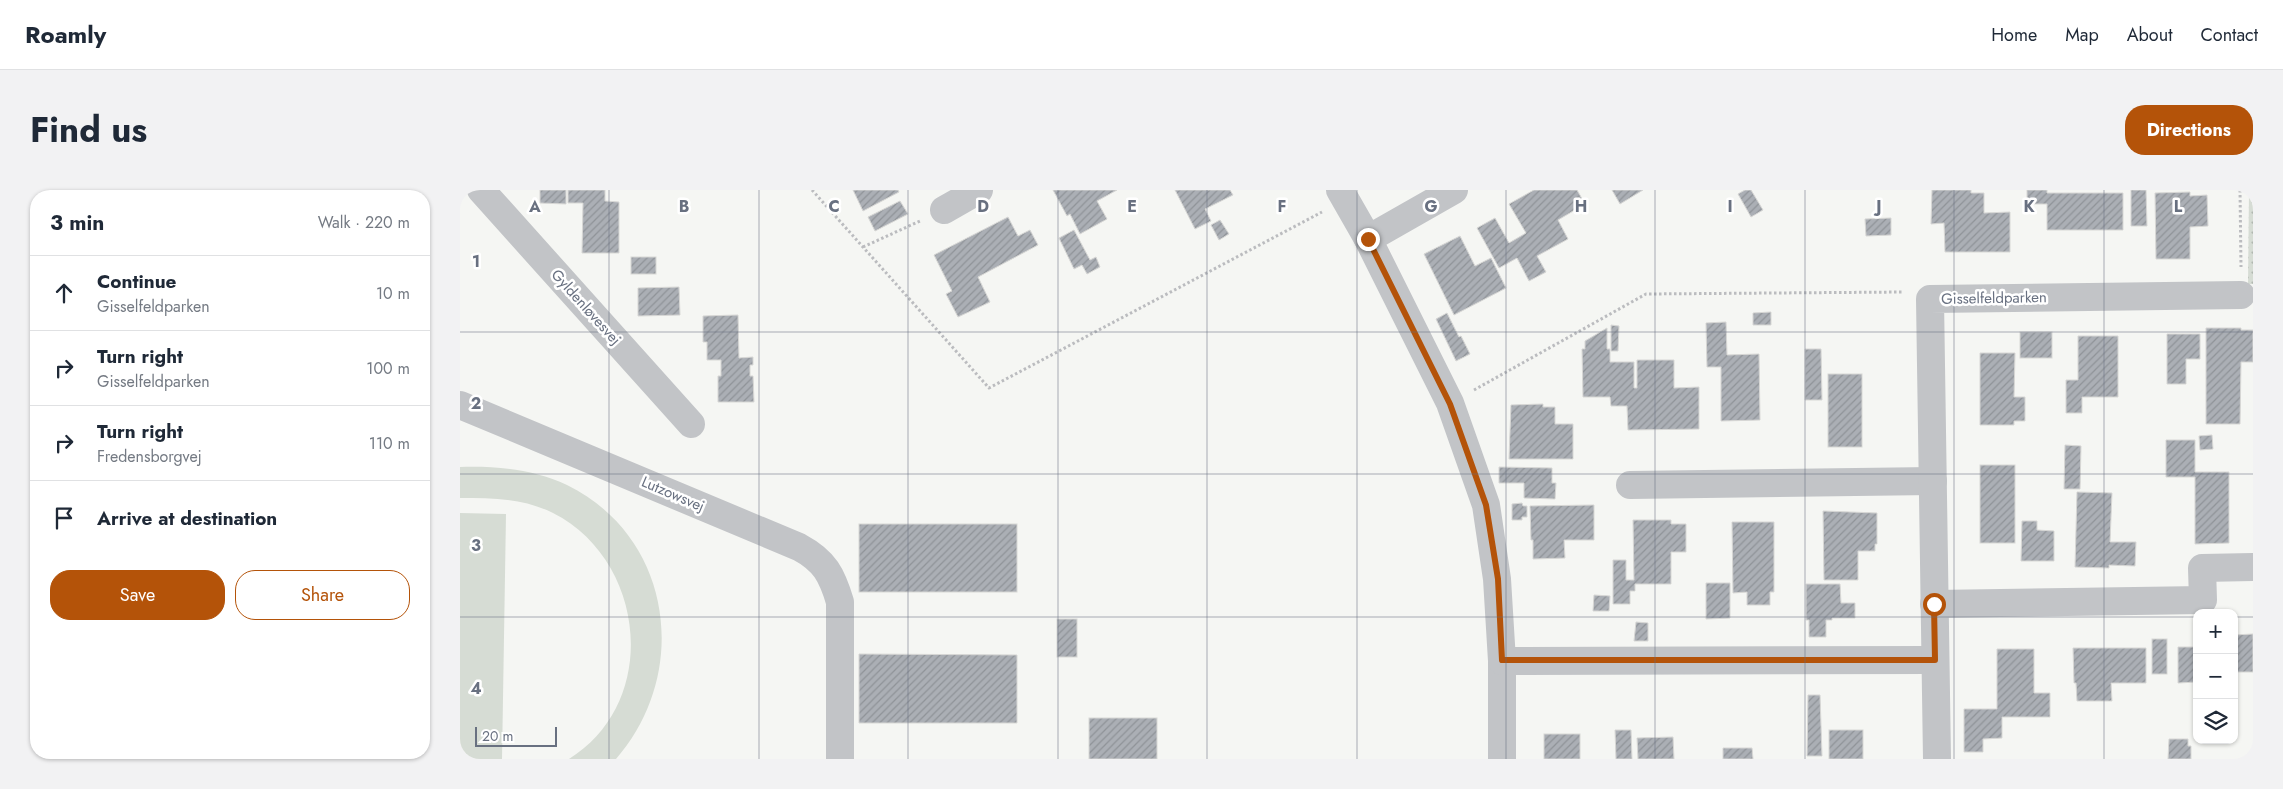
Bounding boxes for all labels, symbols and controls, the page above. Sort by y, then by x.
text: Roamly [25,17,106,52]
text: Home [1991,22,2037,48]
text: Map [2065,22,2099,48]
text: About [2127,22,2172,48]
text: Contact [2200,22,2258,48]
text: Find us [30,105,147,155]
button: Directions [2125,105,2253,155]
text: A [528,195,541,218]
text: B [679,195,689,218]
text: C [828,195,840,218]
text: D [977,195,989,218]
text: E [1127,195,1137,218]
text: F [1278,195,1286,218]
text: G [1424,195,1438,218]
text: H [1575,195,1587,218]
text: I [1727,195,1733,218]
text: J [1873,195,1882,218]
text: K [2023,195,2035,218]
text: L [2174,195,2183,218]
text: 3 min [50,208,104,238]
text: Walk · 220 m [318,211,410,234]
route end [1357,228,1380,251]
text: 1 [472,250,480,273]
street label: Gyldenløvesvej [546,264,626,350]
text: Continue [97,268,176,295]
icon: ahead [50,279,78,307]
text: 10 m [376,282,410,305]
street label: Gisselfeldparken [1941,286,2047,310]
text: Gisselfeldparken [97,295,210,318]
text: Turn right [97,343,183,370]
icon: right [50,354,78,382]
text: 100 m [366,357,410,380]
text: Gisselfeldparken [97,370,210,393]
text: 2 [471,392,481,415]
text: Turn right [97,418,183,445]
icon: right [50,429,78,457]
text: 110 m [369,432,410,455]
text: Fredensborgvej [97,445,202,468]
street label: Lutzowsvej [638,471,708,517]
icon: arrive [50,504,78,532]
text: Arrive at destination [97,505,277,532]
text: 3 [471,534,481,557]
button: Save [50,570,225,620]
button: Share [235,570,410,620]
route start [1923,593,1946,616]
map controls [2193,609,2238,744]
button: + [2193,609,2238,654]
button: − [2193,654,2238,699]
text: 4 [470,677,482,700]
button: layers [2193,699,2238,744]
scale bar [475,724,558,747]
text: 20 m [482,726,514,746]

